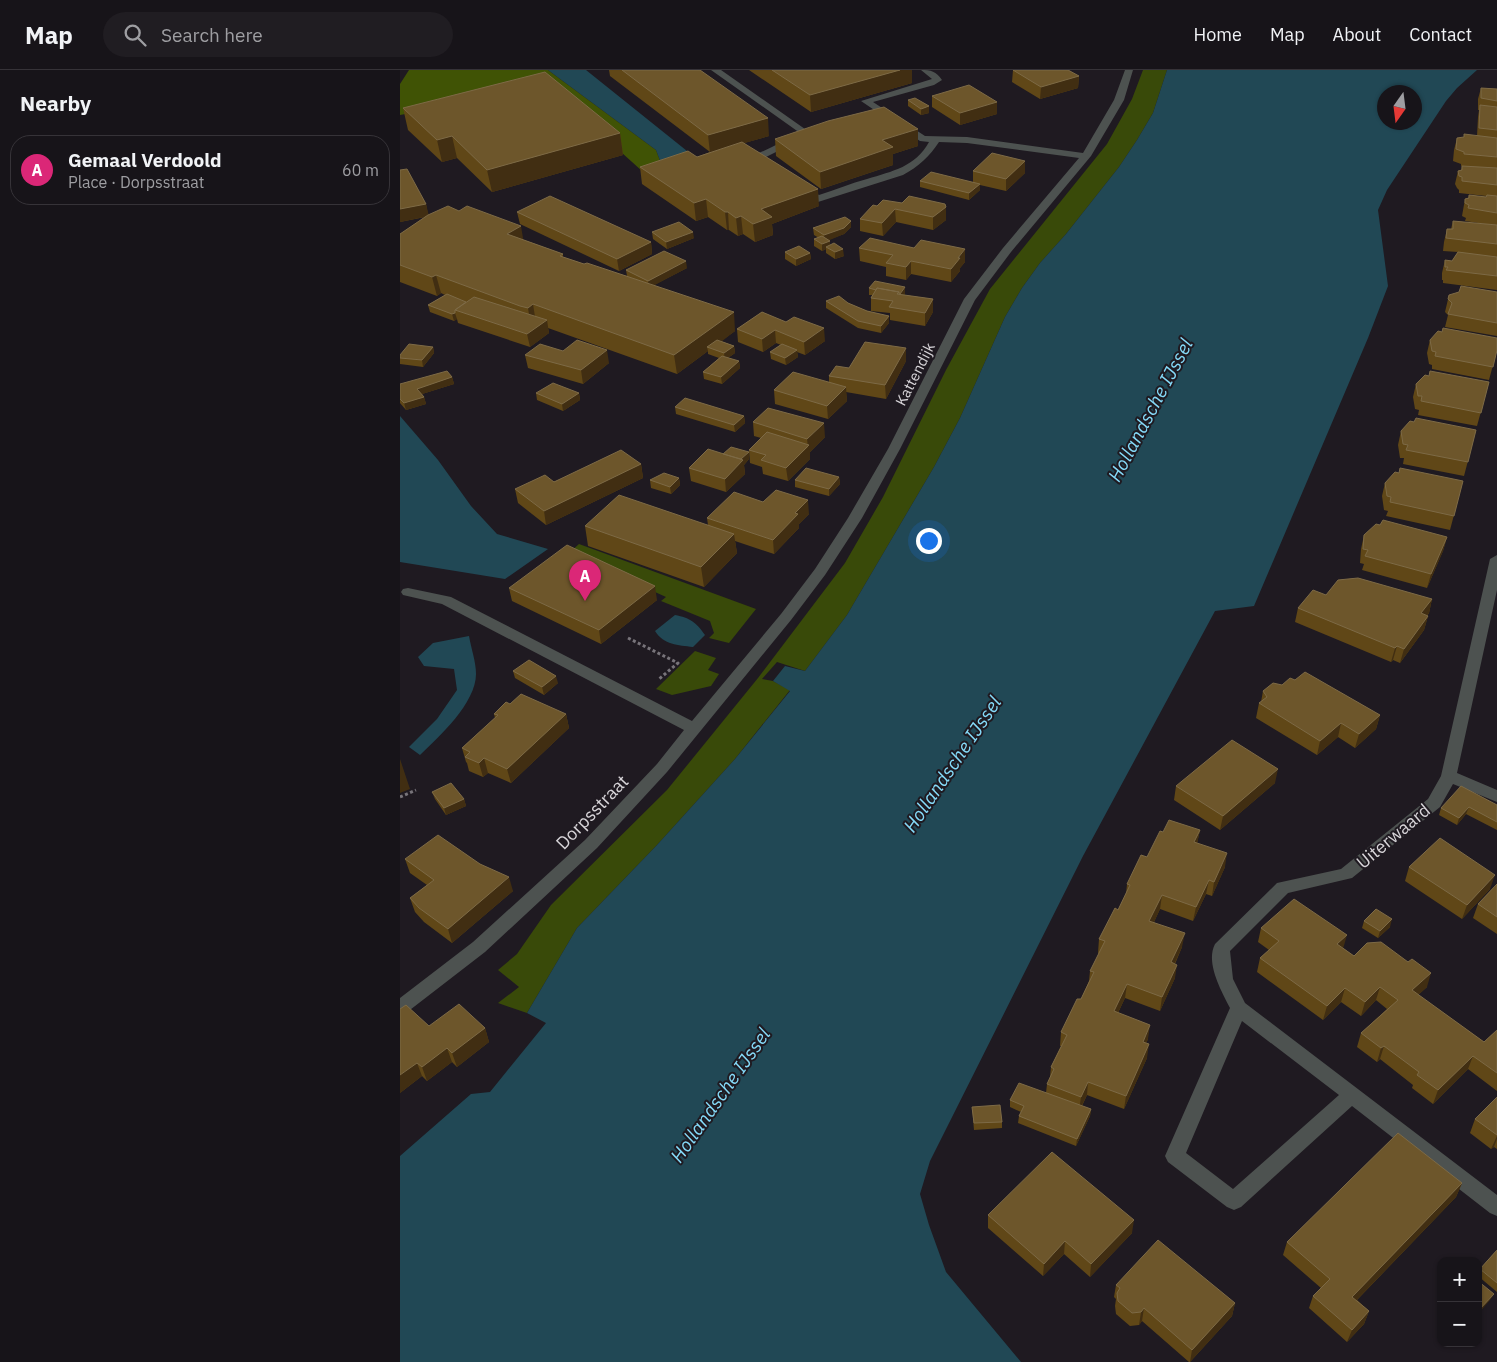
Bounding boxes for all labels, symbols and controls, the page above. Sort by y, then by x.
search box [103,12,453,57]
text: Map [25,19,73,51]
icon: search [121,21,149,49]
text: Search here [161,23,263,47]
text: Home [1194,23,1242,46]
text: Map [1270,23,1305,46]
text: About [1333,23,1381,46]
text: Contact [1409,23,1472,46]
north arrow [1377,85,1422,130]
text: Nearby [20,89,91,117]
text: Gemaal Verdoold [68,148,221,172]
text: A [32,160,42,180]
text: 60 m [342,160,379,180]
text: Place · Dorpsstraat [68,172,204,192]
water label: Hollandsche IJssel [1102,334,1198,486]
street label: Kattendijk [891,339,939,409]
your location [916,528,942,554]
pin: A [569,560,601,601]
water label: Hollandsche IJssel [898,691,1006,837]
street label: Dorpsstraat [551,770,633,854]
street label: Uiterwaard [1351,798,1435,874]
water label: Hollandsche IJssel [665,1023,775,1167]
map controls [1437,1257,1482,1347]
button: + [1437,1257,1482,1302]
button: − [1437,1302,1482,1347]

